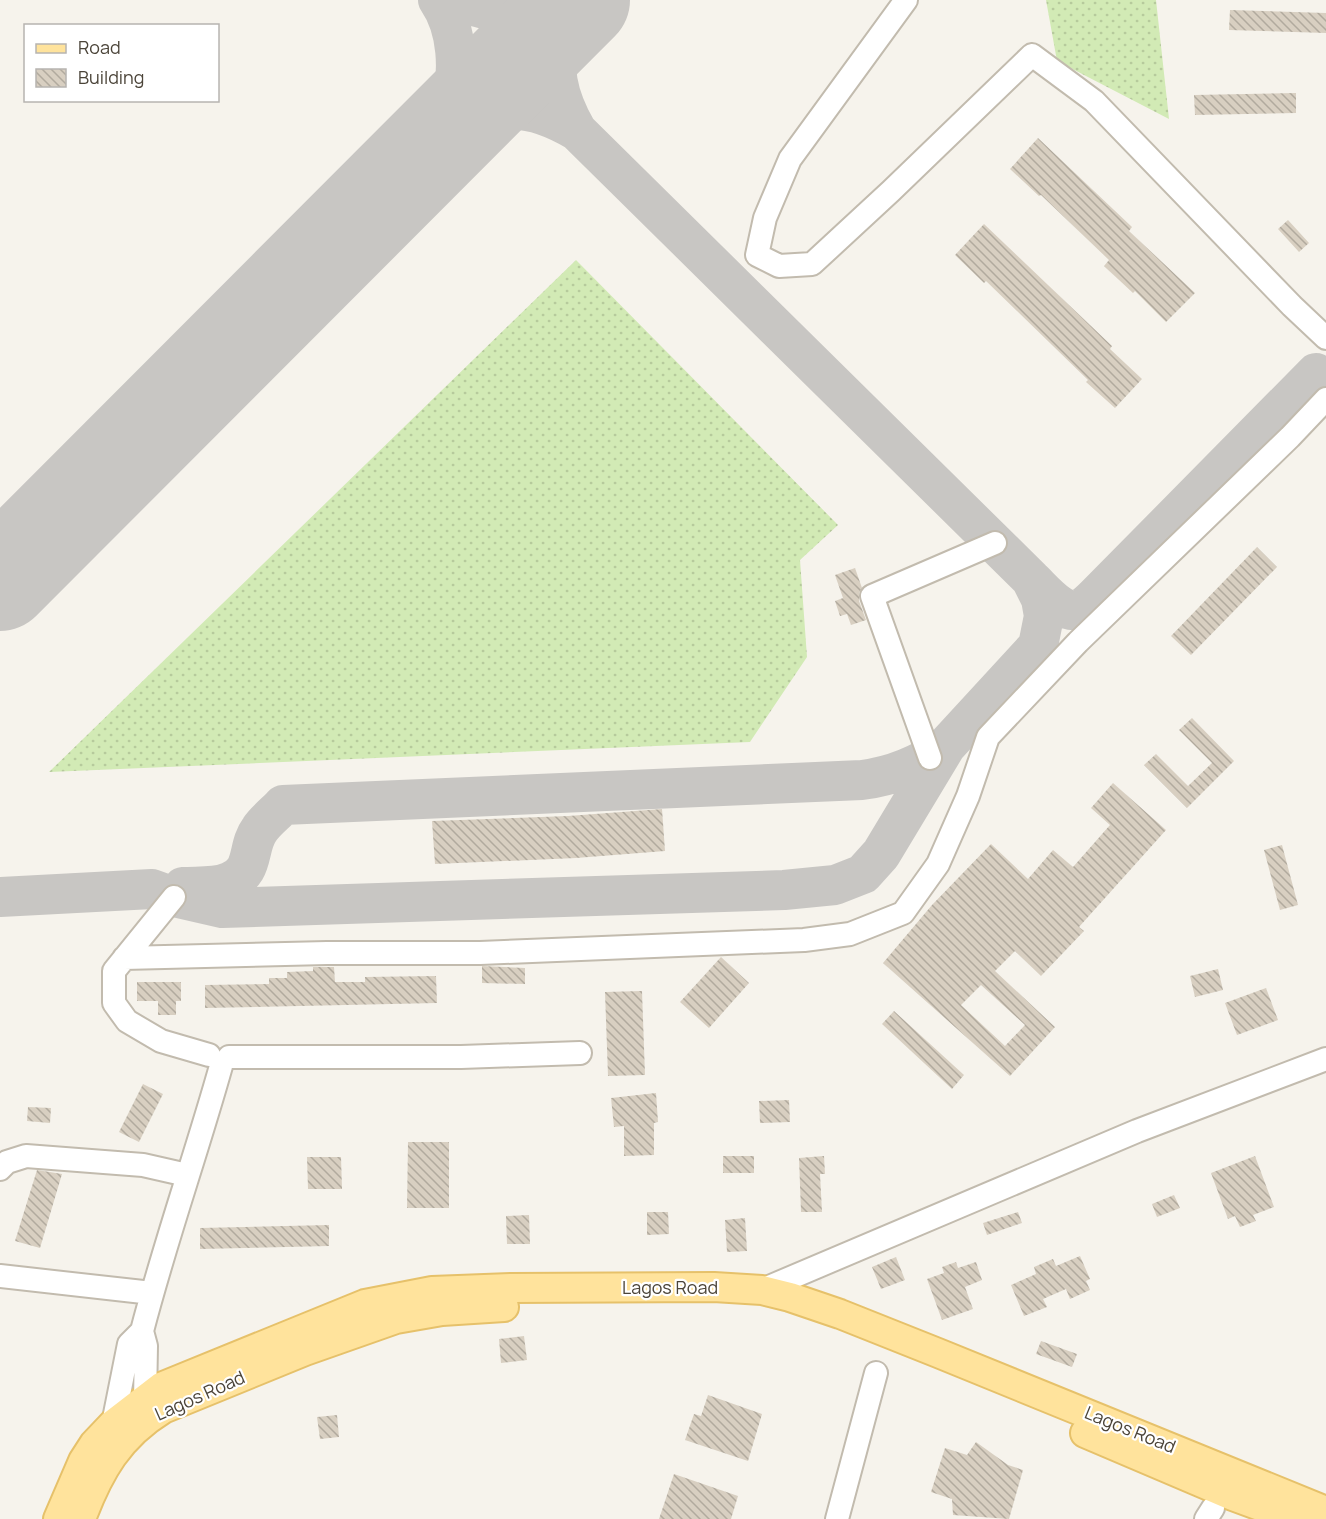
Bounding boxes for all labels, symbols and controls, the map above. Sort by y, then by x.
legend [24,24,219,102]
text: Road [78,35,121,59]
text: Building [78,65,144,89]
street label: Lagos Road [622,1275,718,1299]
street label: Lagos Road [151,1365,248,1426]
street label: Lagos Road [1081,1400,1179,1458]

